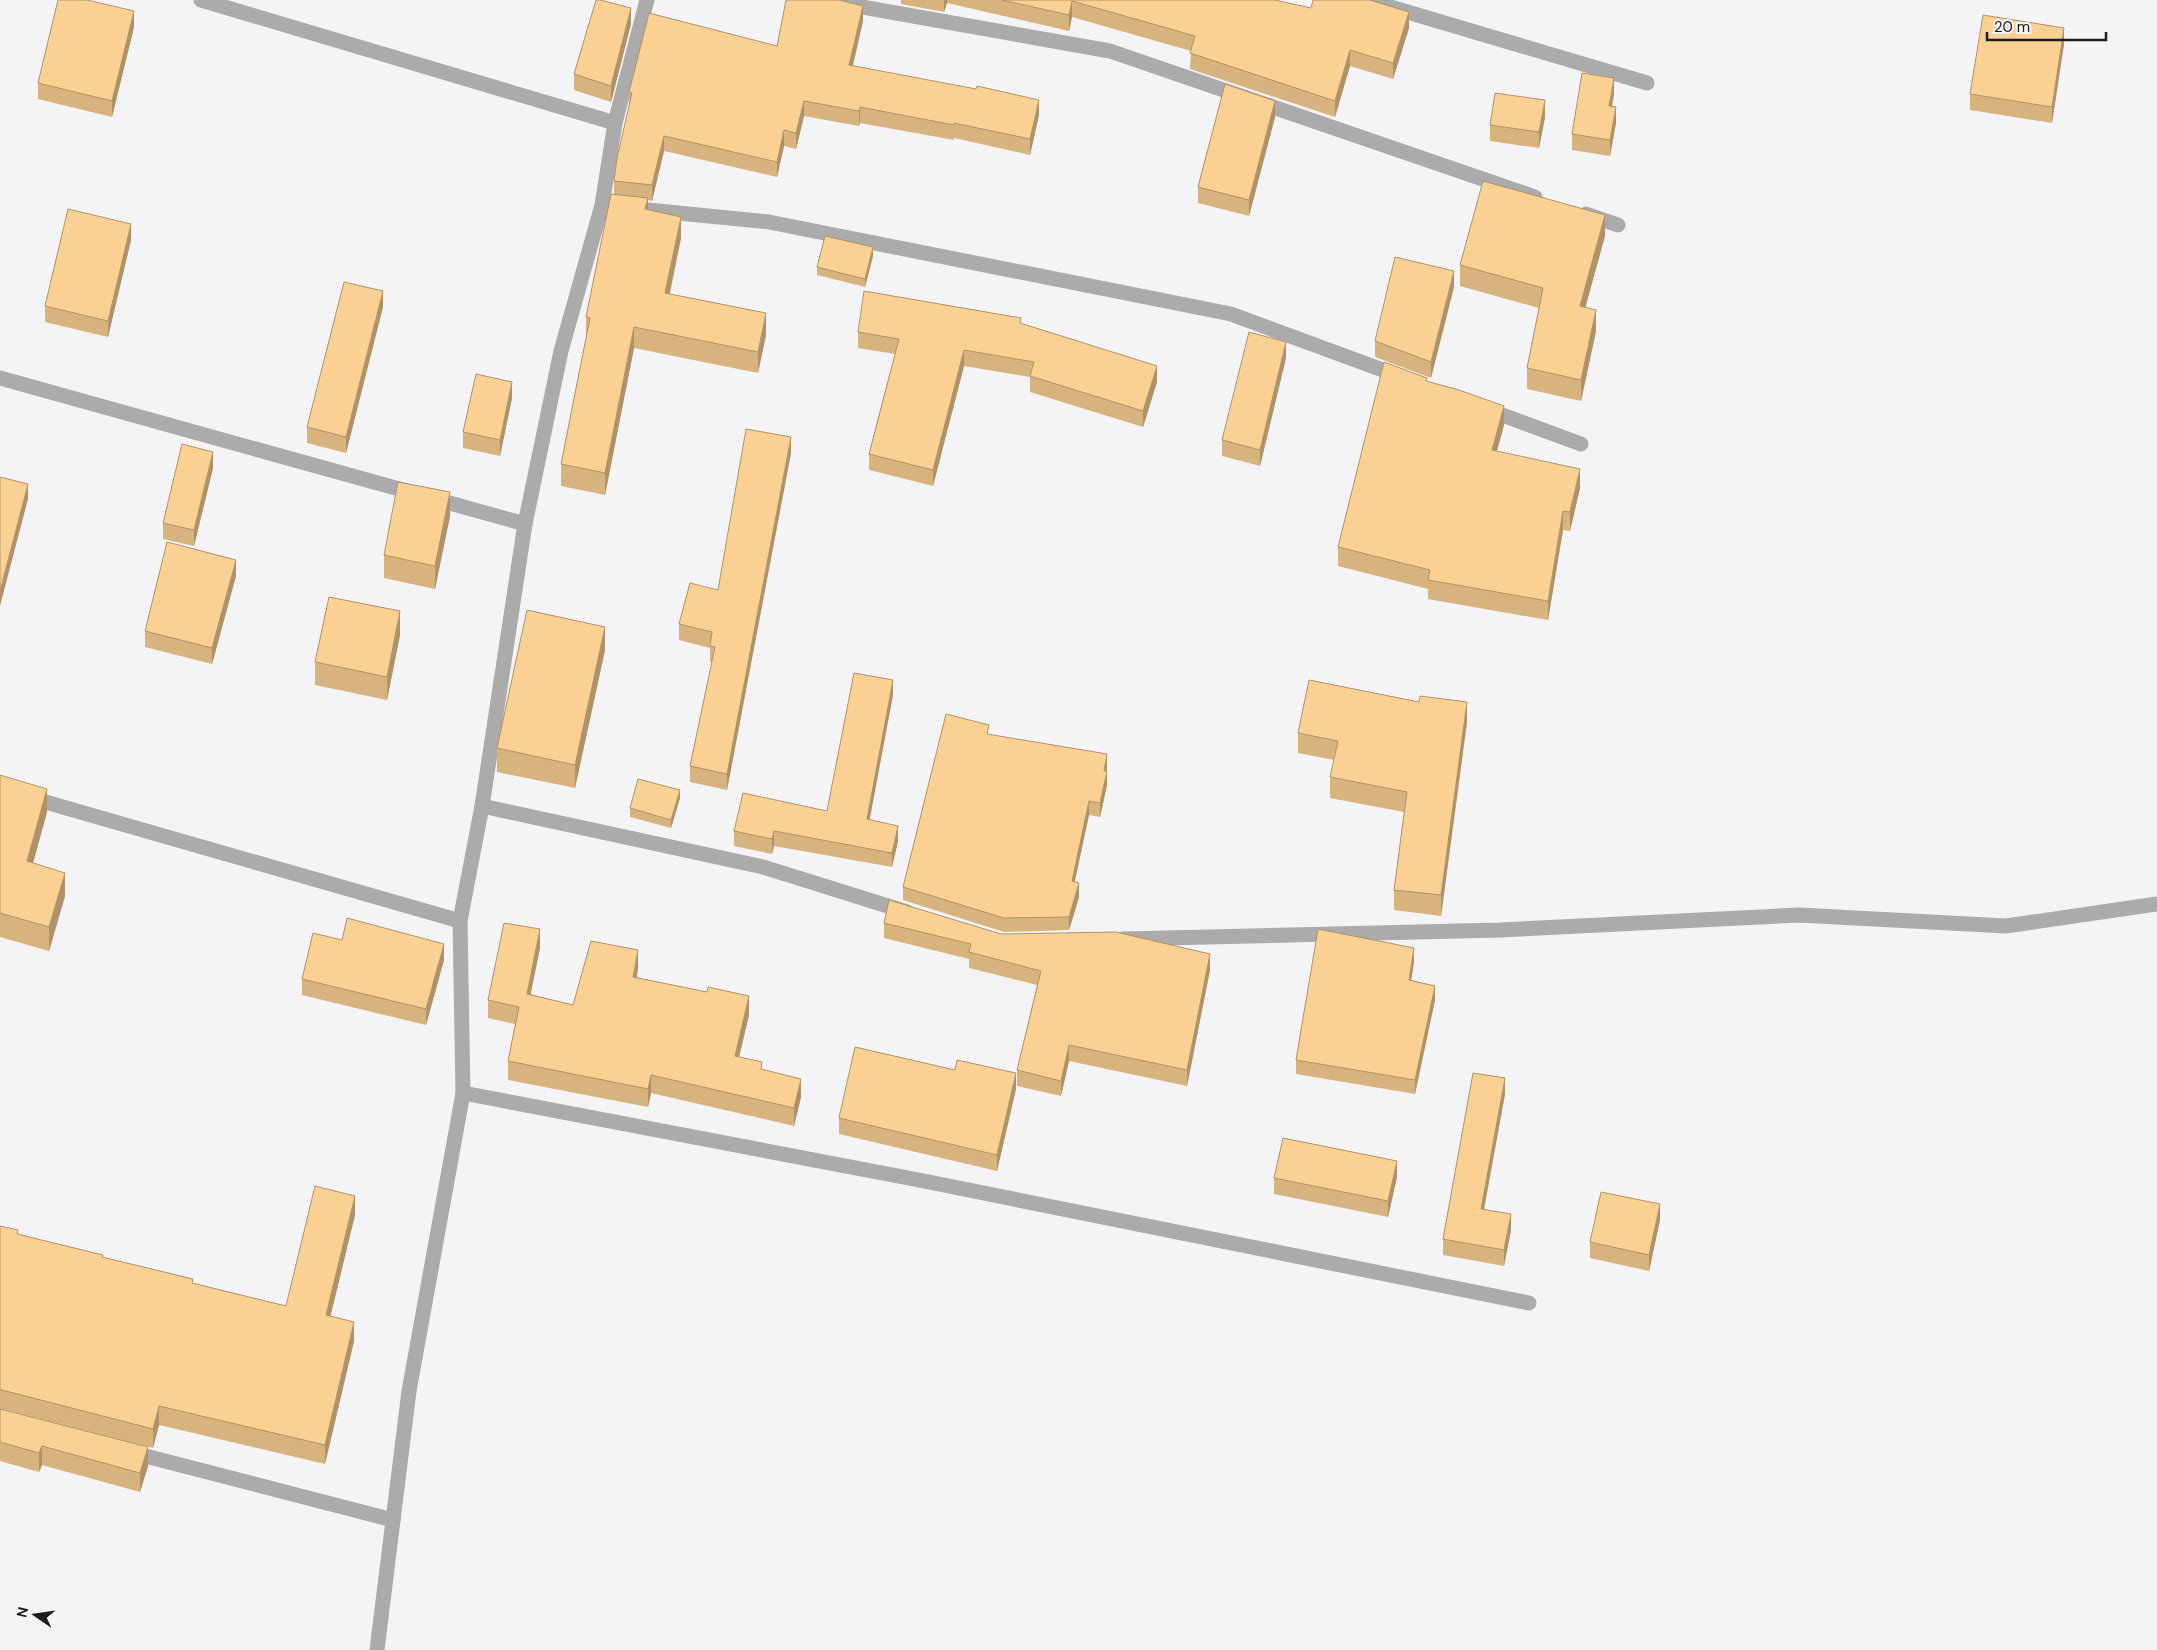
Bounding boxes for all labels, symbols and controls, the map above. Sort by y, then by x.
scale bar [1987,10,2106,42]
text: 20 m [1994,17,2030,37]
north arrow [10,1590,60,1640]
text: N [12,1605,32,1619]

